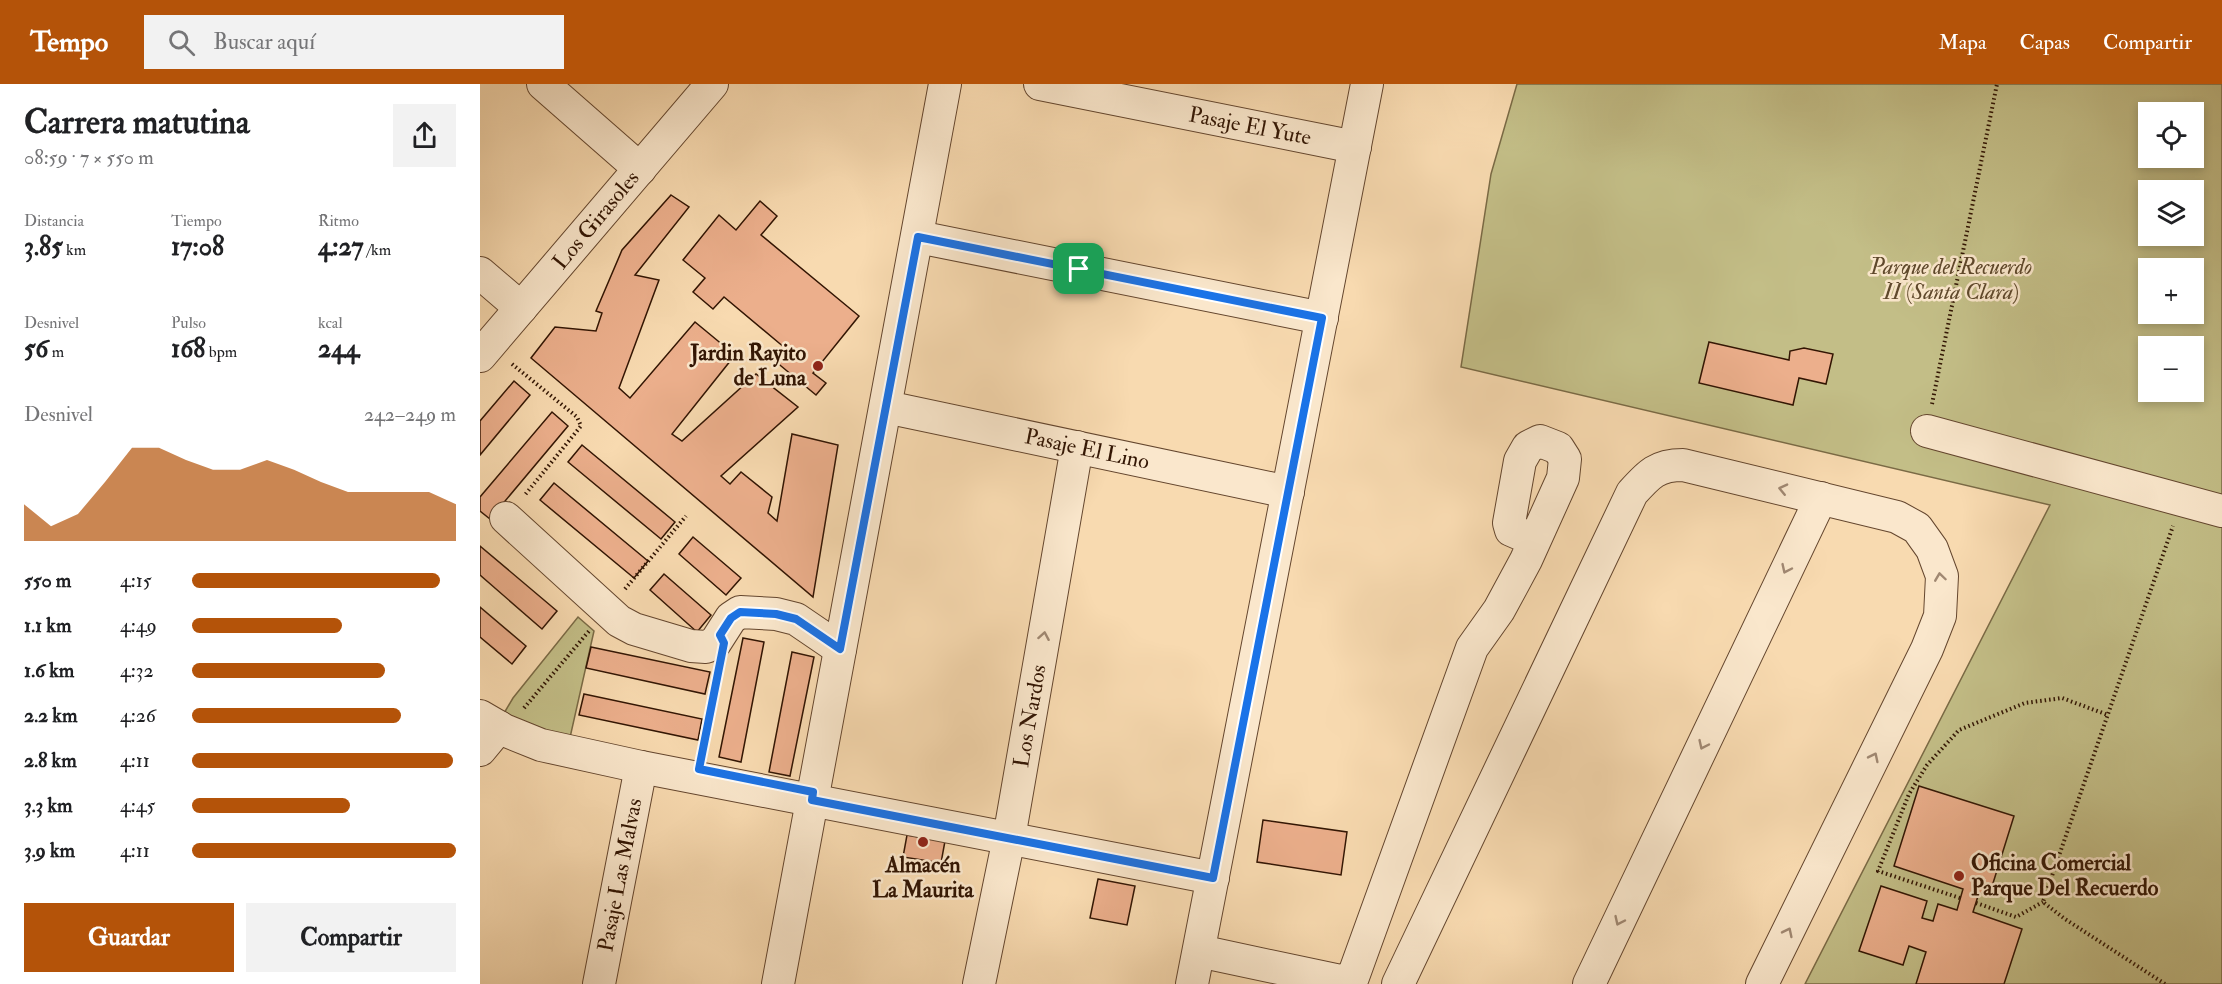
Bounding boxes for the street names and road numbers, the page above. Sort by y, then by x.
street label: Pasaje El Yute [1186,100,1314,152]
street label: Los Girasoles [546,165,646,275]
street label: Pasaje El Lino [1022,422,1152,476]
street label: Los Nardos [1007,662,1053,770]
street label: Pasaje Las Malvas [591,796,649,954]

